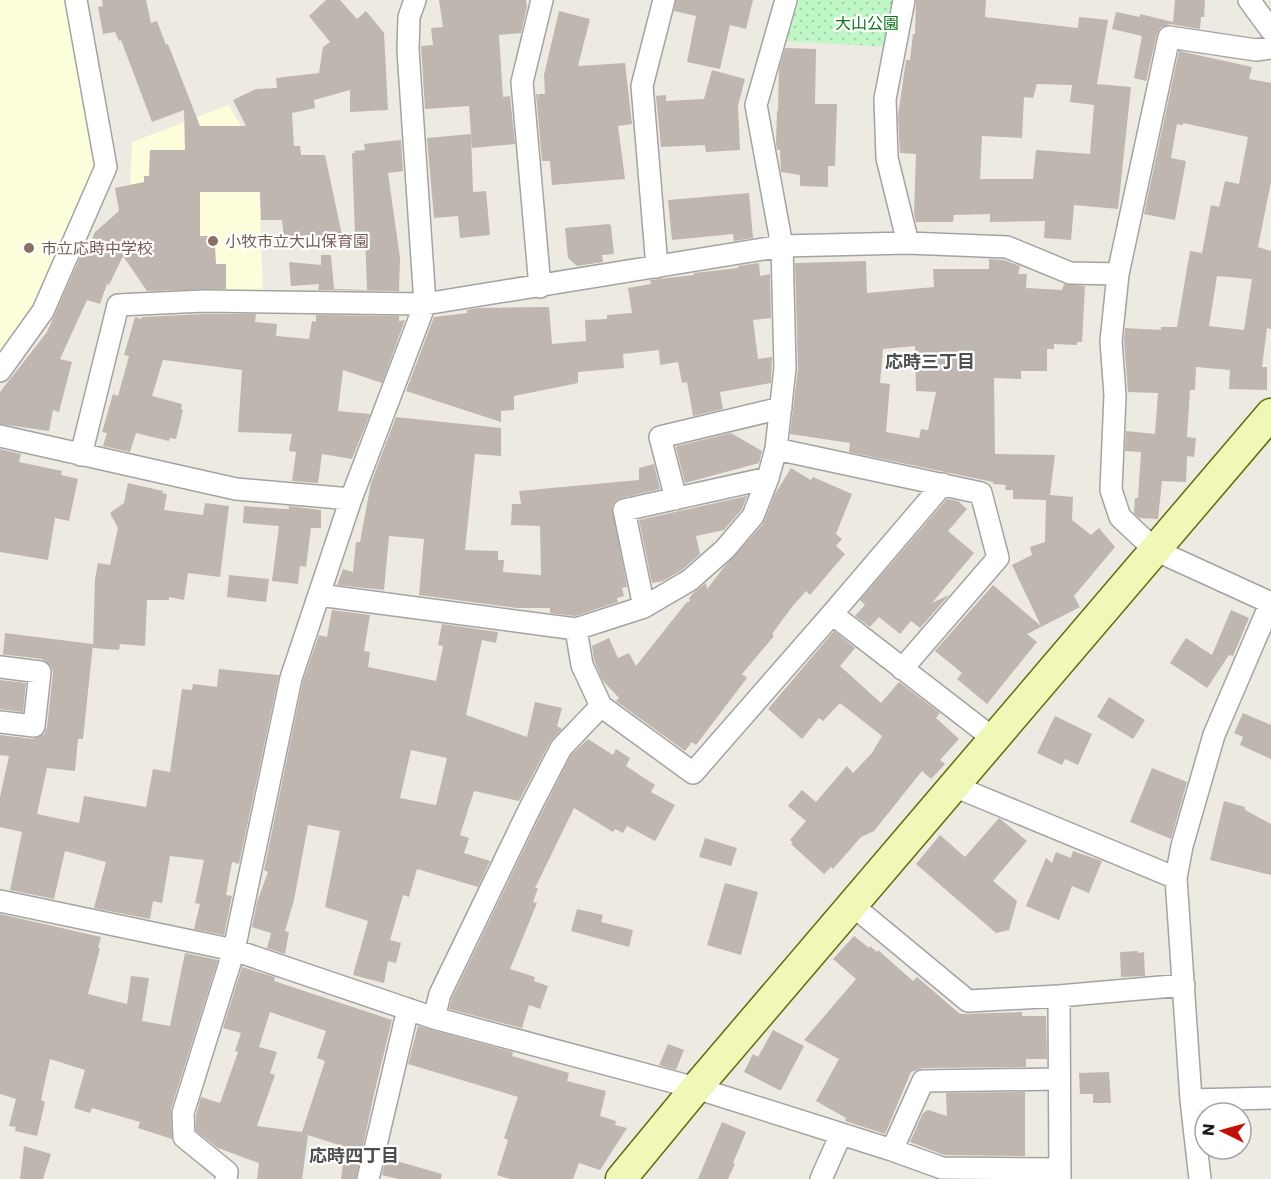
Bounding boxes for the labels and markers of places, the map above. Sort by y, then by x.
place label: 小牧市立大山保育園 [225,230,369,253]
marker: 小牧市立大山保育園 [206,234,220,248]
place label: 市立応時中学校 [41,237,153,260]
marker: 市立応時中学校 [22,241,36,255]

